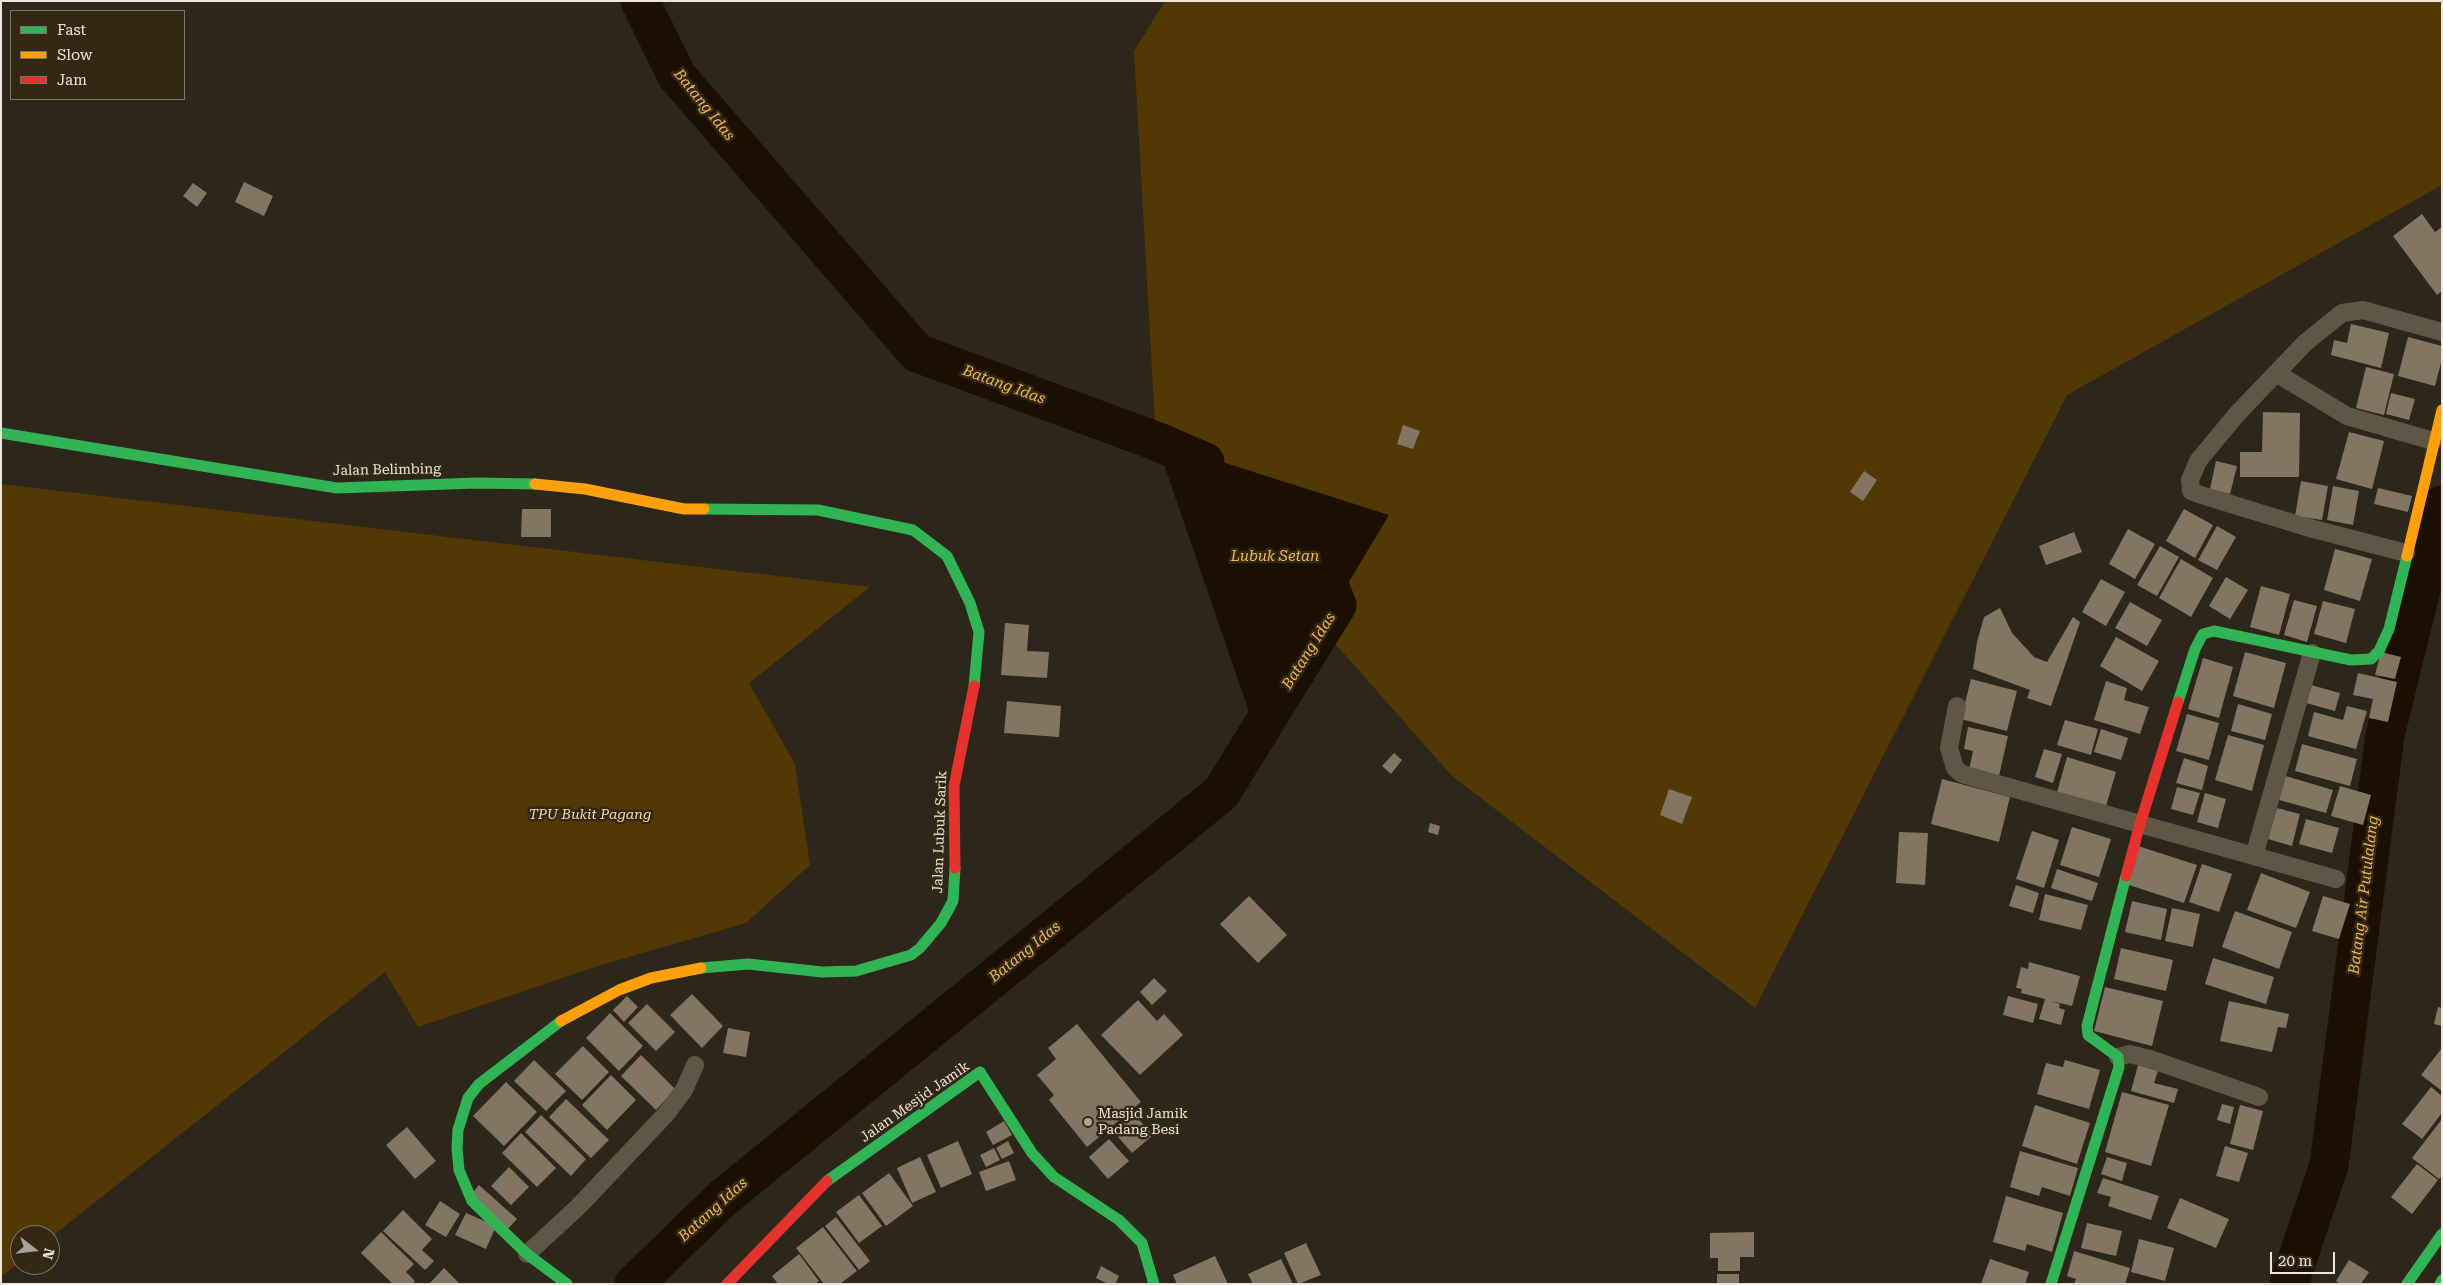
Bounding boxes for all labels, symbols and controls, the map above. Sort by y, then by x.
legend [10,10,185,100]
text: Fast [57,21,86,39]
text: Slow [57,46,92,64]
water label: Batang Idas [670,66,738,144]
text: Jam [57,71,87,89]
water label: Batang Idas [960,362,1048,408]
street label: Jalan Belimbing [333,461,441,479]
water label: Lubuk Setan [1231,548,1319,566]
water label: Batang Idas [1278,609,1340,693]
street label: Jalan Lubuk Sarik [929,770,951,894]
park label: TPU Bukit Pagang [529,807,651,823]
water label: Batang Air Putulalang [2345,815,2383,975]
water label: Batang Idas [986,918,1064,986]
street label: Jalan Mesjid Jamik [857,1058,973,1146]
place label: Masjid Jamik Padang Besi [1098,1106,1188,1138]
marker: Masjid Jamik Padang Besi [1082,1116,1094,1128]
water label: Batang Idas [675,1174,751,1246]
north arrow [10,1225,60,1275]
scale bar [2273,1242,2338,1274]
text: N [39,1246,58,1261]
text: 20 m [2278,1252,2312,1270]

